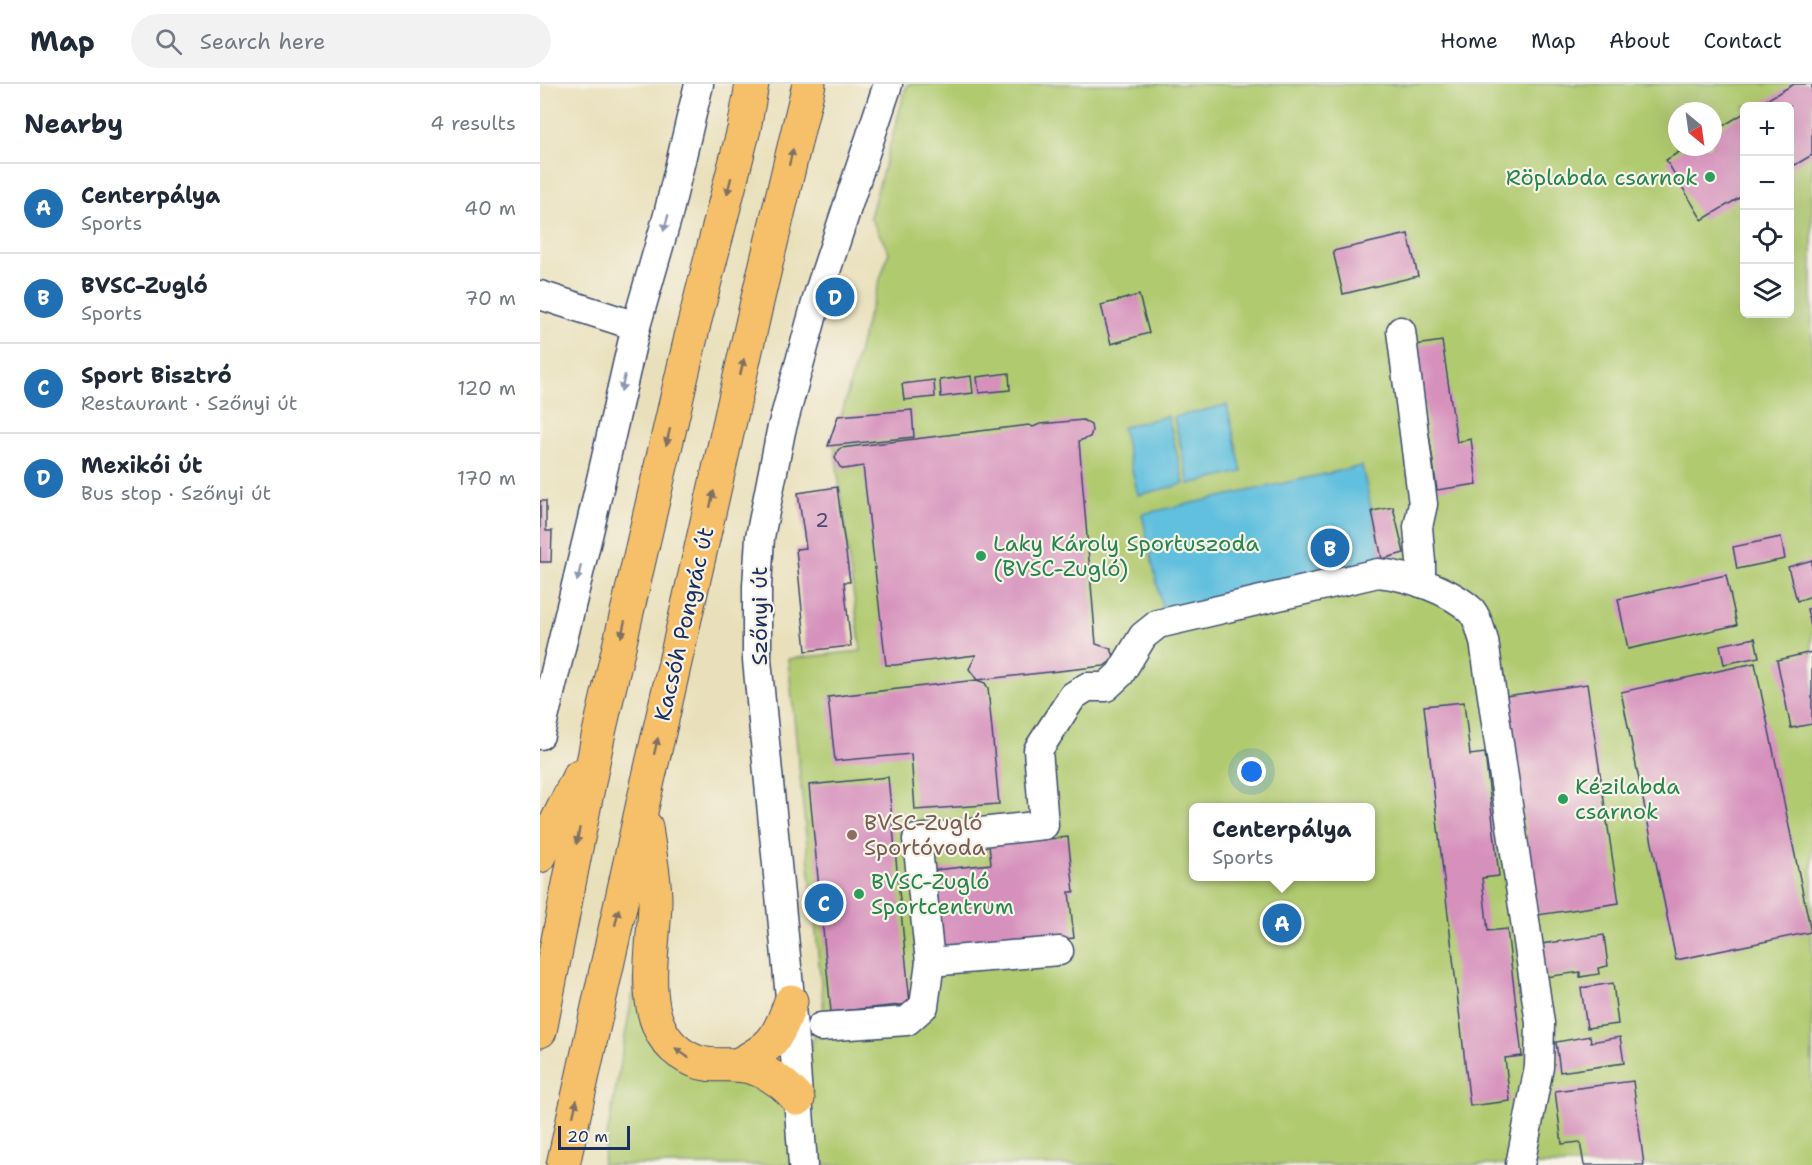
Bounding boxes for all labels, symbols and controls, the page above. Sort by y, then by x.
search box [131,14,551,68]
text: Map [30,22,95,60]
icon: search [152,25,185,58]
text: Search here [200,27,325,56]
text: Home [1440,27,1498,55]
text: Map [1531,27,1576,55]
text: About [1609,27,1670,55]
text: Contact [1703,27,1782,55]
north arrow [1668,102,1722,156]
map controls [1740,102,1794,318]
button: + [1740,102,1794,156]
text: Nearby [24,106,123,141]
text: 4 results [430,110,516,136]
one-way arrow [787,148,797,166]
button: − [1740,156,1794,210]
place label: Röplabda csarnok [1506,163,1698,192]
marker: Röplabda csarnok [1703,170,1717,184]
one-way arrow [724,177,734,195]
text: Centerpálya [81,181,220,210]
text: A [36,195,51,221]
text: 40 m [464,195,516,221]
text: Sports [81,210,142,236]
button: locate [1740,210,1794,264]
one-way arrow [661,214,670,232]
button: layers [1740,264,1794,318]
text: BVSC-Zugló [81,271,208,300]
pin: D [816,274,854,320]
text: B [37,285,50,311]
text: 70 m [464,285,516,311]
text: Sports [81,300,142,326]
one-way arrow [738,358,747,377]
text: Sport Bisztró [81,361,232,390]
one-way arrow [618,374,628,392]
text: C [37,375,50,401]
text: 120 m [457,375,516,401]
text: Restaurant · Szőnyi út [81,390,297,416]
one-way arrow [663,427,672,446]
text: Mexikói út [81,451,203,480]
text: D [36,465,51,491]
text: 170 m [457,465,516,491]
text: Bus stop · Szőnyi út [81,480,271,506]
one-way arrow [708,489,717,508]
house number: 2 [815,507,829,533]
street label: Kacsóh Pongrác út [648,524,720,724]
pin: B [1310,526,1350,570]
place label: Laky Károly Sportuszoda (BVSC-Zugló) [993,529,1259,583]
marker: Laky Károly Sportuszoda (BVSC-Zugló) [974,549,988,563]
one-way arrow [574,564,584,582]
street label: Szőnyi út [745,566,774,666]
one-way arrow [618,620,627,639]
one-way arrow [651,737,661,755]
your location [1237,757,1266,786]
place label: Kézilabda csarnok [1575,772,1680,826]
marker: Kézilabda csarnok [1556,792,1570,806]
popup [1189,803,1375,881]
place label: BVSC-Zugló Sportóvoda [864,808,986,862]
text: Centerpálya [1212,815,1352,844]
one-way arrow [573,826,582,845]
marker: BVSC-Zugló Sportóvoda [845,828,859,842]
text: Sports [1212,844,1274,870]
place label: BVSC-Zugló Sportcentrum [871,867,1014,921]
pin: C [804,880,844,926]
marker: BVSC-Zugló Sportcentrum [852,887,866,901]
pin: A [1262,900,1302,946]
one-way arrow [613,908,623,927]
one-way arrow [674,1047,689,1059]
one-way arrow [571,1098,580,1117]
scale bar [558,1123,630,1150]
text: 20 m [567,1126,608,1147]

